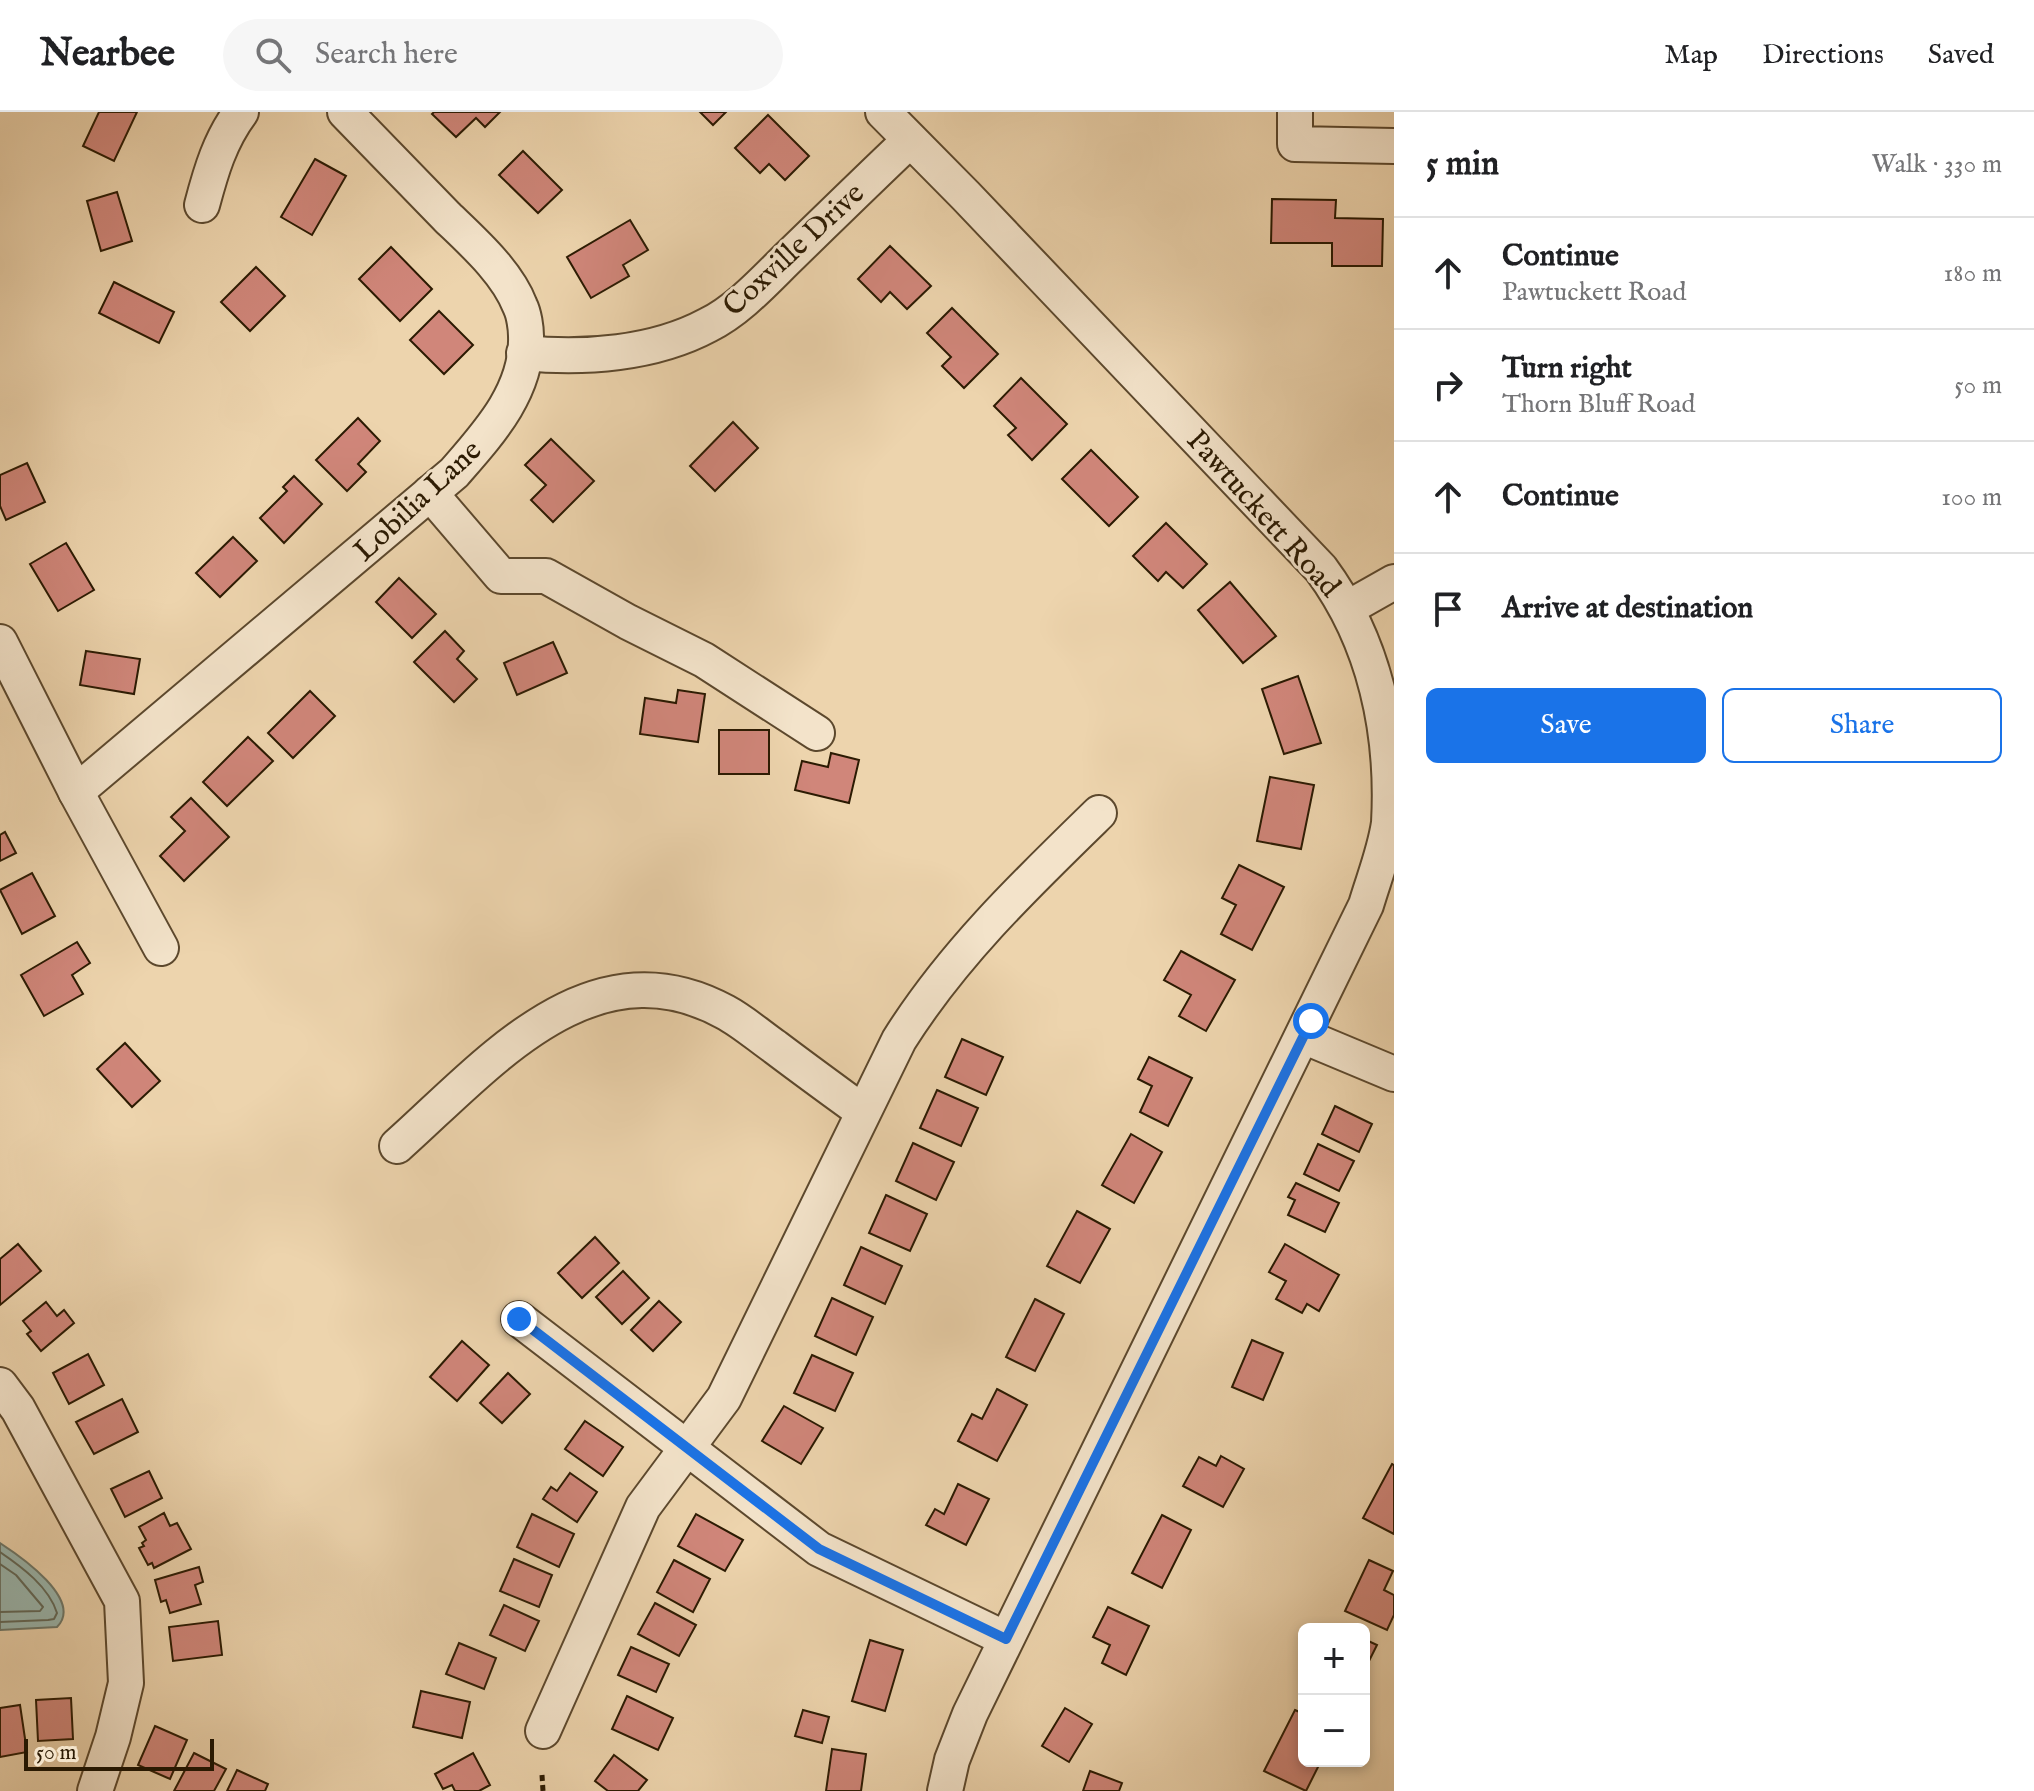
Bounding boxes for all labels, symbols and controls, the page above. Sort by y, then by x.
search box [223,19,783,91]
text: Nearbee [40,31,175,79]
icon: search [251,33,295,77]
text: Search here [315,36,458,74]
text: Map [1664,38,1718,73]
text: Directions [1762,38,1884,73]
text: Saved [1928,38,1994,73]
text: 5 min [1426,143,1499,186]
text: Walk · 330 m [1872,148,2002,181]
street label: Coxville Drive [716,175,873,326]
text: Continue [1502,238,1619,276]
icon: ahead [1426,251,1470,295]
text: 180 m [1944,257,2002,290]
text: Pawtuckett Road [1502,276,1686,309]
text: Turn right [1502,350,1632,388]
icon: right [1426,363,1470,407]
text: 50 m [1954,369,2002,402]
text: Thorn Bluff Road [1502,388,1695,421]
street label: Pawtuckett Road [1177,423,1348,607]
street label: Lobilia Lane [346,432,490,570]
icon: ahead [1426,475,1470,519]
text: Continue [1502,478,1619,516]
text: 100 m [1941,481,2002,514]
icon: arrive [1426,587,1470,631]
text: Arrive at destination [1502,590,1753,628]
button: Save [1426,688,1706,763]
button: Share [1722,688,2002,763]
route start [1293,1003,1329,1039]
route end [501,1301,537,1337]
map controls [1298,1623,1370,1767]
button: + [1298,1623,1370,1695]
button: − [1298,1695,1370,1767]
scale bar [24,1735,214,1771]
text: 50 m [36,1739,77,1767]

